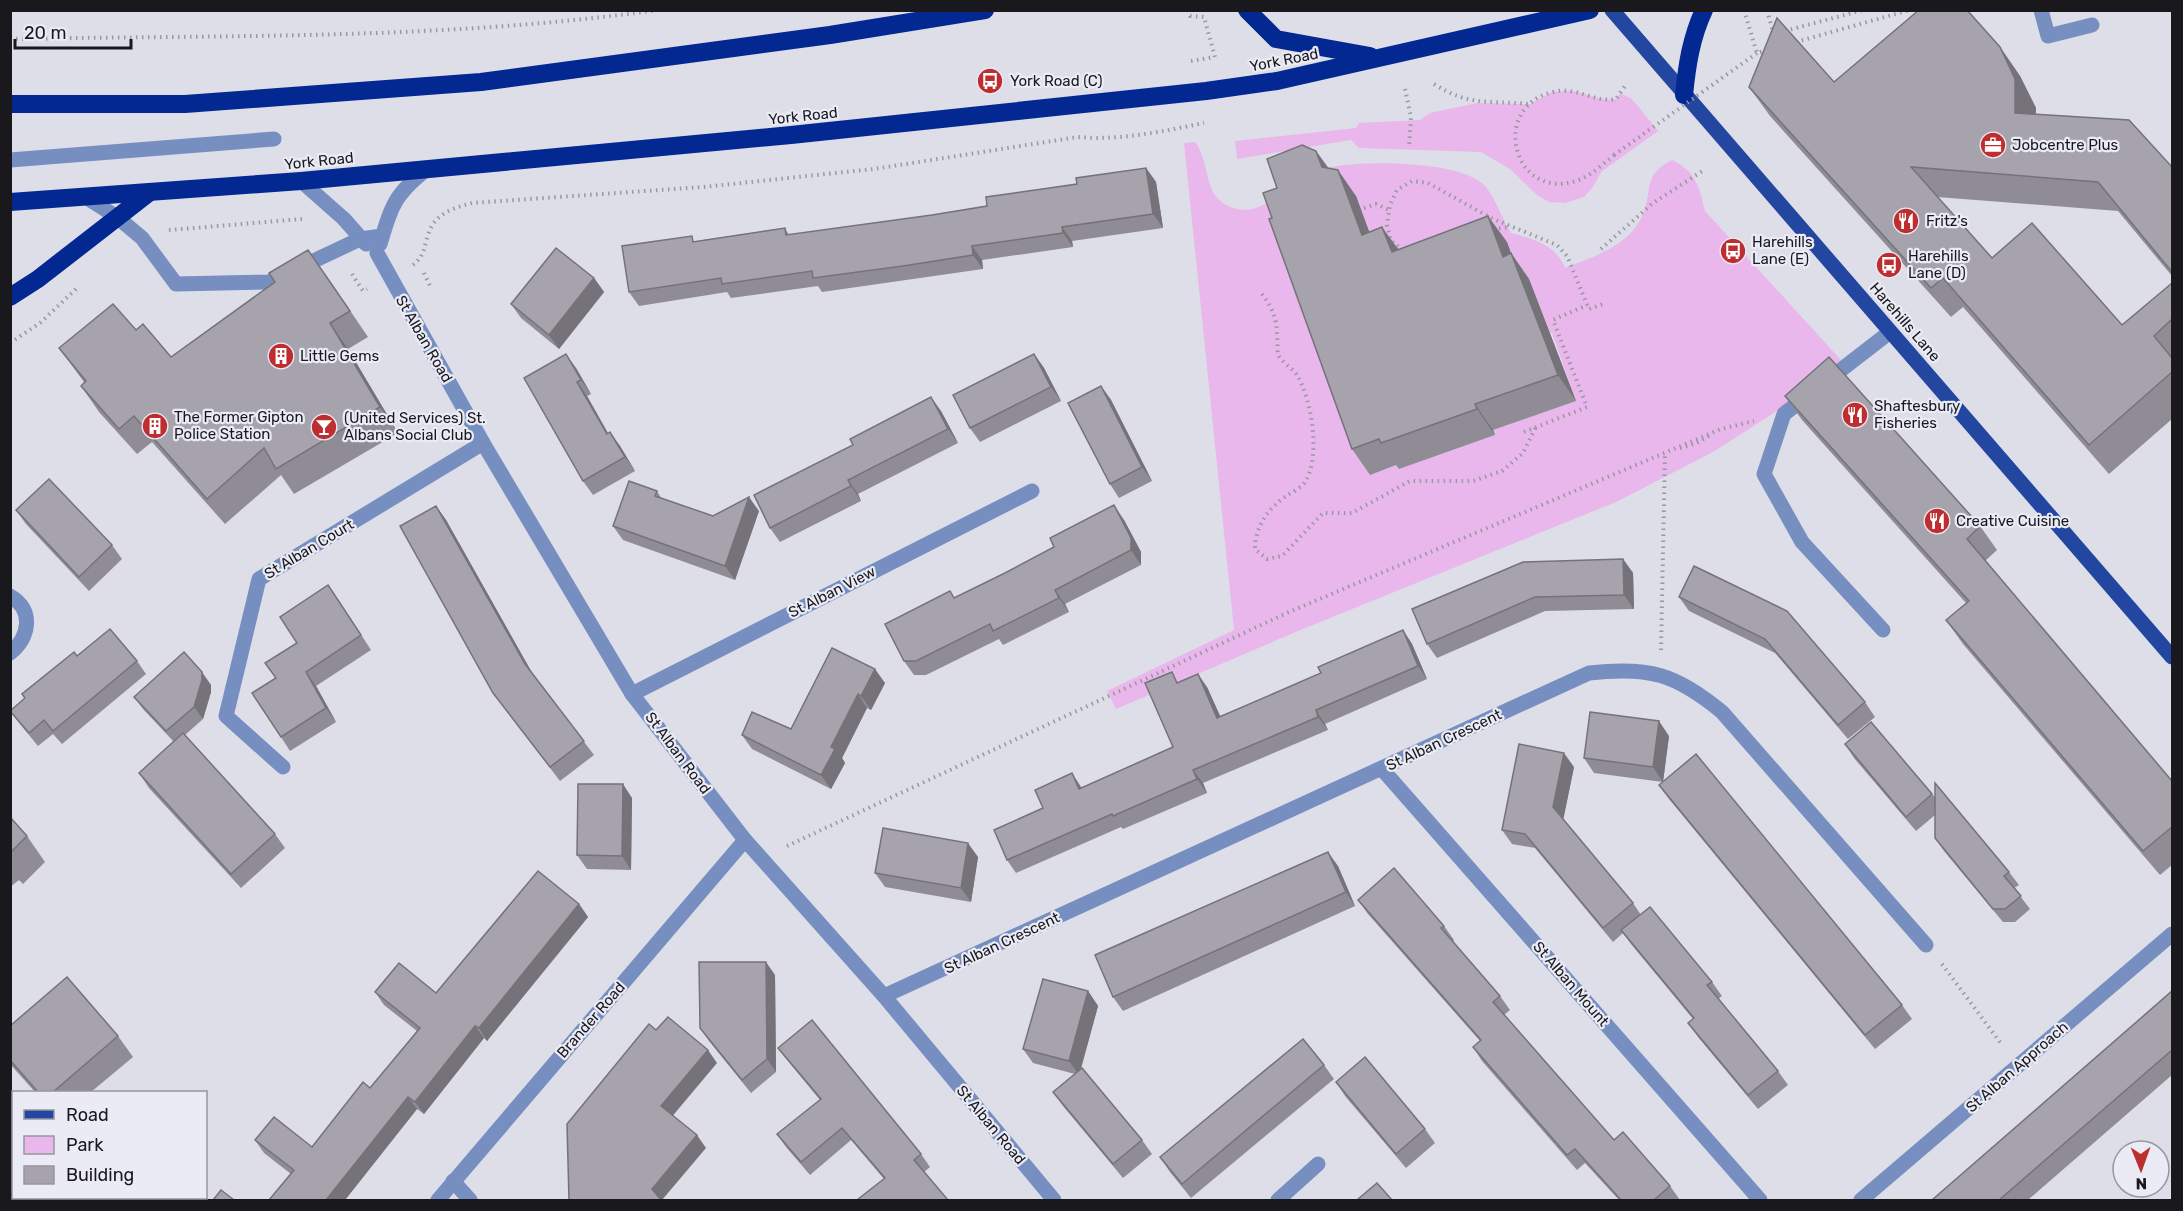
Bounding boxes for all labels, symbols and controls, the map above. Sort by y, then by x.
scale bar [15,12,130,50]
text: 20 m [24,22,66,44]
street label: York Road [1248,45,1320,75]
bus stop icon: York Road (C) [975,66,1005,96]
place label: York Road (C) [1010,72,1103,90]
street label: York Road [767,103,839,129]
office icon: Jobcentre Plus [1978,130,2008,160]
place label: Jobcentre Plus [2012,136,2119,154]
street label: York Road [283,148,355,174]
restaurant icon: Fritz's [1891,206,1921,236]
place label: Fritz's [1926,212,1968,230]
place label: Harehills Lane (E) [1752,233,1813,268]
bus stop icon: Harehills Lane (E) [1718,236,1748,266]
place label: Harehills Lane (D) [1908,247,1969,282]
bus stop icon: Harehills Lane (D) [1874,250,1904,280]
street label: Harehills Lane [1866,279,1944,365]
street label: St Alban Road [392,292,456,386]
building icon: Little Gems [266,341,296,371]
place label: Little Gems [300,347,379,365]
place label: Shaftesbury Fisheries [1874,397,1960,432]
restaurant icon: Shaftesbury Fisheries [1840,400,1870,430]
place label: The Former Gipton Police Station [174,408,304,443]
place label: (United Services) St. Albans Social Club [344,409,486,444]
building icon: The Former Gipton Police Station [140,411,170,441]
bar icon: (United Services) St. Albans Social Club [309,412,339,442]
restaurant icon: Creative Cuisine [1922,506,1952,536]
place label: Creative Cuisine [1956,512,2069,530]
street label: St Alban Court [261,515,357,583]
street label: St Alban View [785,562,879,622]
street label: St Alban Crescent [1383,705,1505,775]
street label: St Alban Road [641,709,715,797]
street label: St Alban Crescent [941,908,1063,978]
street label: St Alban Mount [1529,938,1613,1030]
street label: Brander Road [553,978,629,1062]
street label: St Alban Approach [1962,1018,2072,1116]
street label: St Alban Road [953,1082,1029,1168]
legend [12,1091,207,1199]
text: Road [66,1104,109,1126]
text: Park [66,1134,104,1156]
north arrow [2111,1139,2171,1199]
text: Building [66,1164,134,1186]
text: N [2135,1174,2147,1193]

